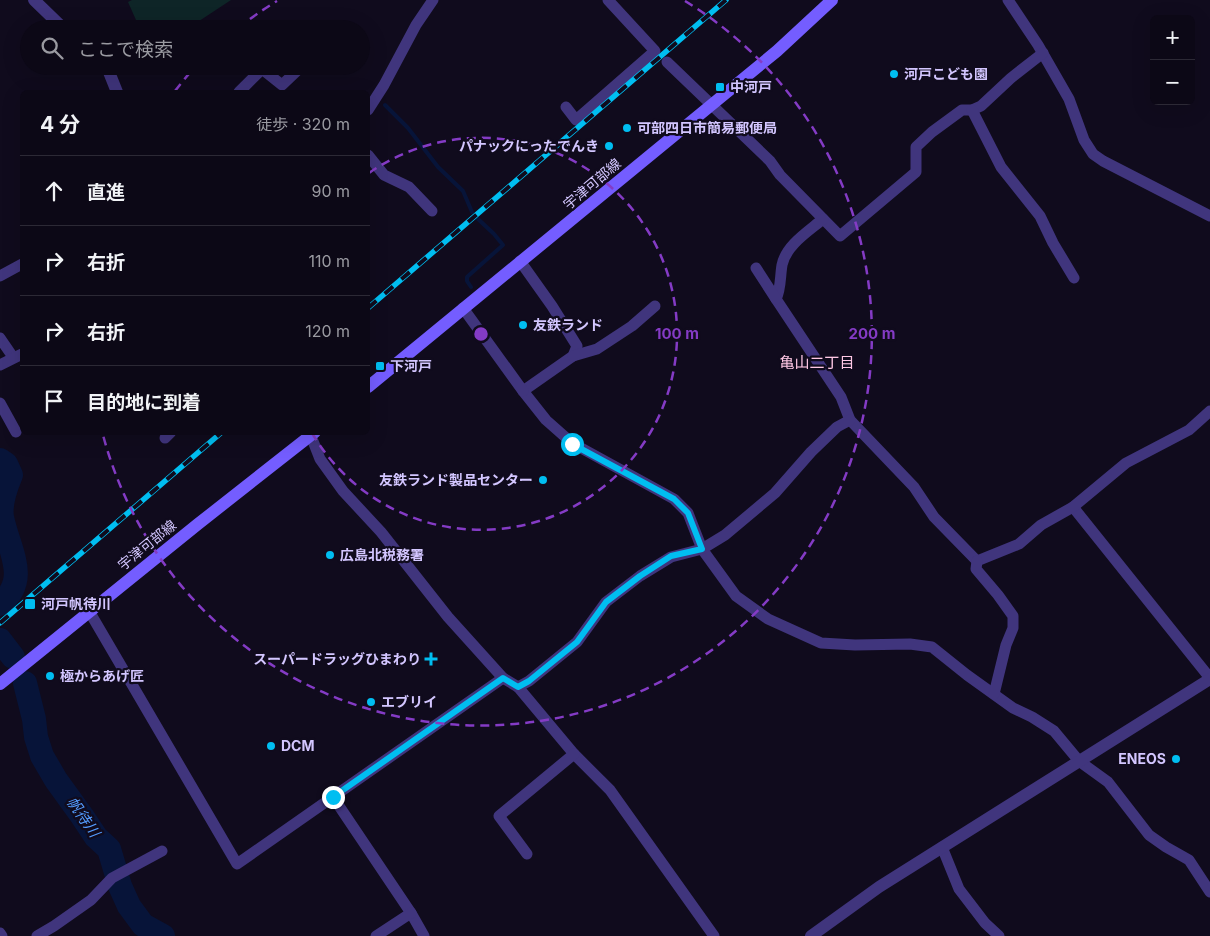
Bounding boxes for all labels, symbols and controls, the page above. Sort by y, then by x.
map controls [1150,15,1195,105]
button: + [1150,15,1195,60]
search box [20,20,370,75]
icon: search [38,34,66,62]
text: ここで検索 [78,38,173,61]
button: − [1150,60,1195,105]
place label: 河戸こども園 [904,65,988,82]
marker: 河戸こども園 [888,68,900,80]
place label: 中河戸 [730,78,772,95]
marker: 中河戸 [714,81,726,93]
text: 4 分 [40,112,80,137]
text: 徒歩 · 320 m [256,114,350,134]
place label: 可部四日市簡易郵便局 [637,119,777,136]
marker: 可部四日市簡易郵便局 [621,122,633,134]
place label: パナックにったでんき [459,137,599,154]
marker: パナックにったでんき [603,140,615,152]
street label: 宇津可部線 [559,155,624,213]
icon: ahead [40,177,68,205]
text: 直進 [87,181,125,204]
text: 90 m [311,181,350,201]
icon: right [40,247,68,275]
text: 右折 [87,251,125,274]
text: 110 m [308,251,350,271]
place label: 友鉄ランド [533,316,603,333]
icon: right [40,317,68,345]
marker: 友鉄ランド [517,319,529,331]
text: 右折 [87,321,125,344]
text: 120 m [305,321,350,341]
text: 100 m [655,324,699,343]
text: 200 m [849,324,895,343]
centre of rings [472,325,490,343]
district label: 亀山二丁目 [779,353,855,372]
place label: 下河戸 [390,357,432,374]
marker: 下河戸 [374,360,386,372]
icon: arrive [40,387,68,415]
text: 目的地に到着 [87,391,201,414]
route start [561,433,584,456]
place label: 友鉄ランド製品センター [379,471,533,488]
marker: 友鉄ランド製品センター [537,474,549,486]
street label: 宇津可部線 [114,516,179,573]
place label: 広島北税務署 [340,546,424,563]
marker: 広島北税務署 [324,549,336,561]
place label: 河戸帆待川 [41,595,111,612]
marker: 河戸帆待川 [23,597,37,611]
place label: スーパードラッグひまわり [253,650,421,667]
marker: スーパードラッグひまわり [425,653,437,665]
place label: 極からあげ匠 [60,667,144,684]
marker: 極からあげ匠 [44,670,56,682]
place label: エブリイ [381,693,437,710]
marker: エブリイ [365,696,377,708]
place label: DCM [281,737,315,754]
marker: DCM [265,740,277,752]
place label: ENEOS [1118,750,1166,767]
marker: ENEOS [1170,753,1182,765]
route end [322,786,345,809]
water label: 帆待川 [63,793,105,842]

